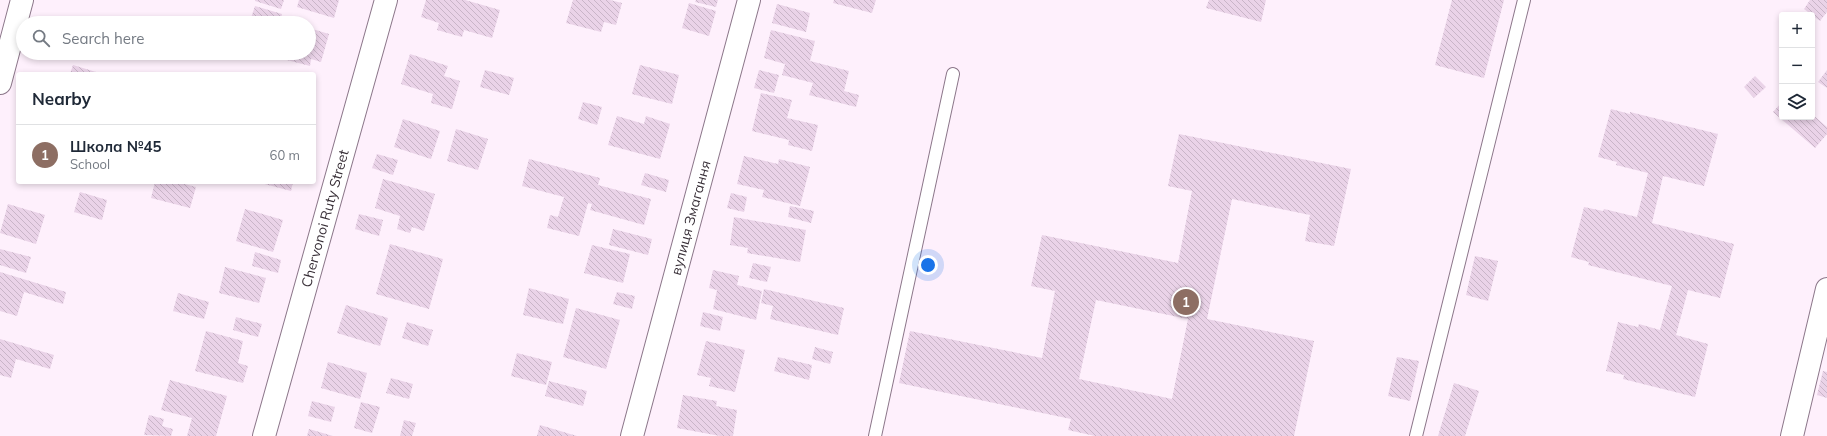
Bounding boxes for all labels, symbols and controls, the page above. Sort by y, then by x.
map controls [1779,12,1815,120]
button: + [1779,12,1815,48]
search box [16,16,316,60]
icon: search [30,27,52,49]
text: Search here [62,29,144,48]
button: − [1779,48,1815,84]
button: layers [1779,84,1815,120]
text: Nearby [32,88,91,109]
text: Школа №45 [70,137,161,156]
text: 1 [41,147,49,163]
text: 60 m [270,147,300,163]
street label: Chervonoi Ruty Street [297,147,353,289]
text: School [70,156,110,172]
street label: вулиця Змагання [667,159,715,277]
your location [918,255,938,275]
pin: 1 [1173,287,1199,317]

